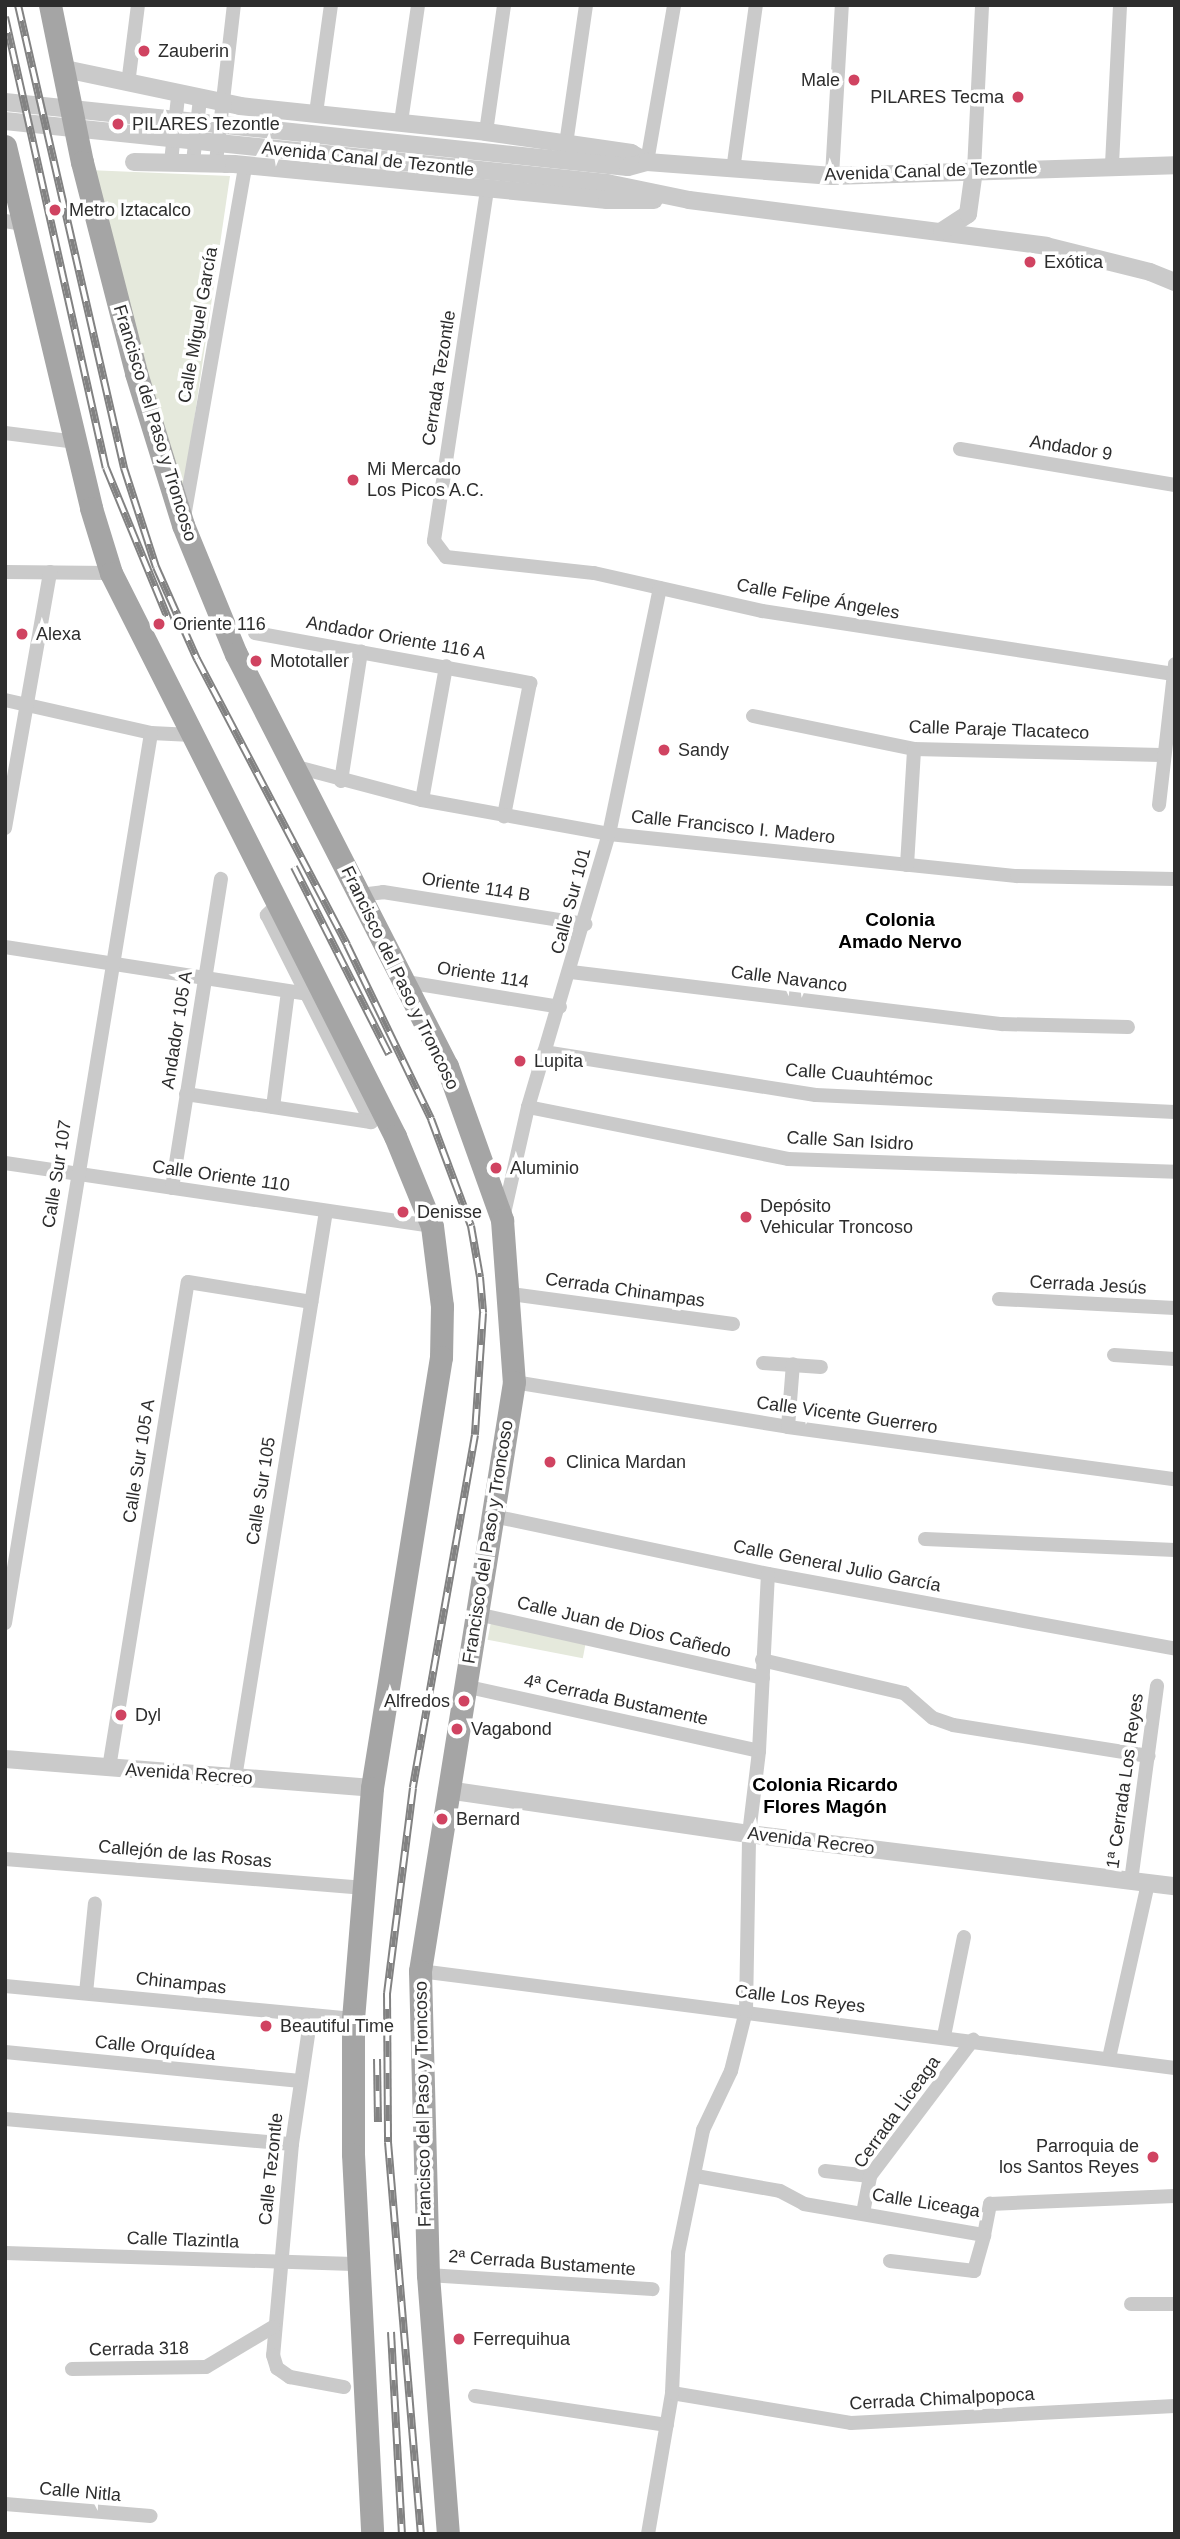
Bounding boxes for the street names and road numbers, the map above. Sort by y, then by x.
street label: Avenida Canal de Tezontle [261,137,475,181]
street label: Avenida Canal de Tezontle [824,156,1038,186]
street label: Calle Miguel García [174,245,222,405]
street label: Francisco del Paso y Troncoso [109,302,201,544]
street label: Cerrada Tezontle [418,309,460,447]
street label: Andador 9 [1028,431,1114,465]
street label: Calle Felipe Ángeles [735,574,901,624]
street label: Andador Oriente 116 A [304,611,488,665]
street label: Calle Paraje Tlacateco [908,716,1090,744]
street label: Calle Francisco I. Madero [630,806,836,848]
street label: Calle Sur 101 [546,846,596,956]
street label: Francisco del Paso y Troncoso [336,863,464,1093]
street label: Oriente 114 B [420,868,532,906]
street label: Oriente 114 [436,957,530,993]
street label: Calle Navanco [730,961,848,997]
street label: Andador 105 A [157,969,197,1091]
street label: Calle Cuauhtémoc [784,1059,934,1091]
street label: Calle Sur 107 [38,1118,76,1230]
street label: Calle San Isidro [786,1127,914,1155]
street label: Calle Oriente 110 [151,1156,291,1196]
street label: Cerrada Chinampas [544,1268,706,1312]
street label: Cerrada Jesús [1029,1271,1147,1299]
street label: Calle Vicente Guerrero [755,1392,939,1438]
street label: Calle Sur 105 A [118,1397,160,1525]
street label: Francisco del Paso y Troncoso [458,1419,518,1665]
street label: Calle Sur 105 [242,1435,280,1547]
street label: Calle General Julio García [731,1535,943,1597]
street label: Calle Juan de Dios Cañedo [515,1592,733,1662]
street label: 4ª Cerrada Bustamente [522,1670,710,1730]
street label: 1ª Cerrada Los Reyes [1102,1692,1148,1870]
street label: Avenida Recreo [125,1759,253,1789]
street label: Avenida Recreo [746,1822,876,1860]
street label: Callejón de las Rosas [97,1836,273,1872]
street label: Chinampas [135,1968,227,1998]
street label: Calle Los Reyes [734,1980,866,2018]
street label: Francisco del Paso y Troncoso [410,1981,436,2227]
street label: Calle Orquídea [94,2031,216,2065]
street label: Cerrada Liceaga [849,2052,945,2172]
street label: Calle Tezontle [254,2112,288,2226]
street label: Calle Liceaga [870,2184,982,2222]
street label: Calle Tlazintla [126,2227,240,2253]
street label: 2ª Cerrada Bustamente [448,2246,636,2280]
street label: Cerrada 318 [89,2337,189,2361]
street label: Cerrada Chimalpopoca [849,2383,1035,2415]
street label: Calle Nitla [38,2478,122,2506]

